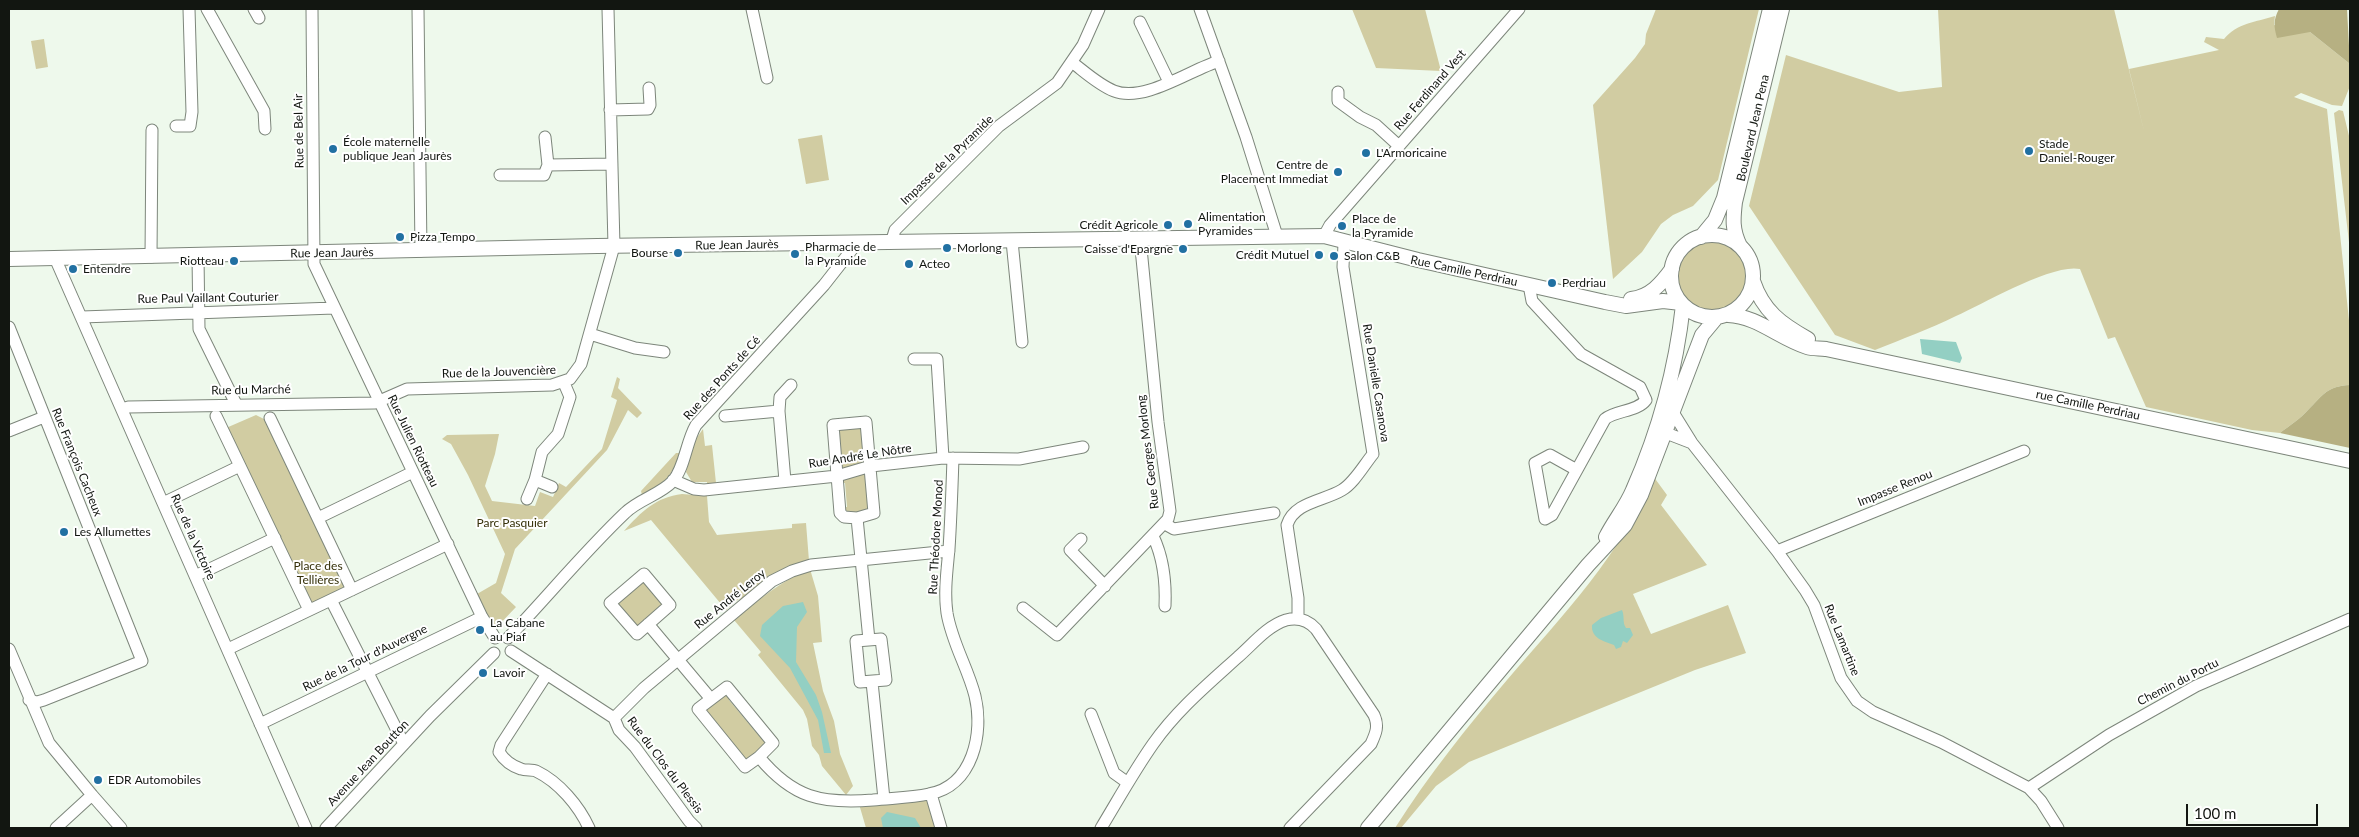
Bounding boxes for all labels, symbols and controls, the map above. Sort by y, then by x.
street label: Rue Ferdinand Vest [1391,47,1469,133]
street label: Boulevard Jean Pena [1734,73,1772,183]
street label: Rue de Bel Air [291,94,307,168]
street label: Impasse de la Pyramide [898,112,996,208]
place label: École maternelle publique Jean Jaurès [343,135,452,163]
place label: Stade Daniel-Rouger [2039,137,2115,165]
marker: École maternelle publique Jean Jaurès [327,143,339,155]
marker: Stade Daniel-Rouger [2023,145,2035,157]
place label: L'Armoricaine [1376,146,1447,160]
marker: L'Armoricaine [1360,147,1372,159]
place label: Centre de Placement Immediat [1221,158,1328,186]
marker: Centre de Placement Immediat [1332,166,1344,178]
place label: Alimentation Pyramides [1198,210,1266,238]
place label: Place de la Pyramide [1352,212,1413,240]
place label: Crédit Agricole [1079,218,1158,232]
marker: Alimentation Pyramides [1182,218,1194,230]
marker: Crédit Agricole [1162,219,1174,231]
marker: Place de la Pyramide [1336,220,1348,232]
place label: Pizza Tempo [410,230,475,244]
marker: Pizza Tempo [394,231,406,243]
street label: Rue Jean Jaurès [695,237,779,253]
place label: Pharmacie de la Pyramide [805,240,876,268]
place label: Morlong [957,241,1002,255]
marker: Morlong [941,242,953,254]
place label: Caisse d'Epargne [1084,242,1173,256]
marker: Caisse d'Epargne [1177,243,1189,255]
street label: Rue Jean Jaurès [290,245,374,261]
place label: Bourse [631,246,668,260]
marker: Bourse [672,247,684,259]
marker: Pharmacie de la Pyramide [789,248,801,260]
place label: Crédit Mutuel [1236,248,1309,262]
marker: Crédit Mutuel [1313,249,1325,261]
place label: Salon C&B [1344,249,1400,263]
marker: Salon C&B [1328,250,1340,262]
street label: Rue Camille Perdriau [1409,253,1519,289]
place label: Riotteau [180,254,224,268]
marker: Riotteau [228,255,240,267]
place label: Acteo [919,257,950,271]
marker: Acteo [903,258,915,270]
place label: Entendre [83,262,131,276]
marker: Entendre [67,263,79,275]
place label: Perdriau [1562,276,1606,290]
marker: Perdriau [1546,277,1558,289]
street label: Rue Paul Vaillant Couturier [137,290,279,306]
street label: Rue Danielle Casanova [1360,323,1392,443]
street label: Rue des Ponts de Cé [681,333,763,423]
street label: Rue de la Jouvencière [442,363,556,381]
street label: Rue du Marché [211,382,291,398]
street label: rue Camille Perdriau [2035,387,2141,423]
street label: Rue Julien Riotteau [384,392,442,490]
street label: Rue Georges Morlong [1134,394,1162,510]
street label: Rue François Cacheux [49,406,105,518]
street label: Rue André Le Nôtre [808,441,912,471]
street label: Impasse Renou [1856,466,1934,510]
street label: Rue Théodore Monod [926,479,946,595]
street label: Rue de la Victoire [168,492,218,582]
park label: Parc Pasquier [476,516,548,530]
place label: Les Allumettes [74,525,151,539]
marker: Les Allumettes [58,526,70,538]
park label: Place des Tellières [293,559,343,587]
street label: Rue André Leroy [692,566,768,632]
street label: Rue Lamartine [1821,602,1863,678]
place label: La Cabane au Piaf [490,616,545,644]
street label: Rue de la Tour d'Auvergne [300,622,430,694]
marker: La Cabane au Piaf [474,624,486,636]
street label: Chemin du Portu [2135,655,2221,709]
place label: Lavoir [493,666,525,680]
marker: Lavoir [477,667,489,679]
street label: Rue du Clos du Plessis [624,714,706,816]
street label: Avenue Jean Boutton [324,717,412,809]
place label: EDR Automobiles [108,773,201,787]
marker: EDR Automobiles [92,774,104,786]
scale bar [2189,794,2322,826]
text: 100 m [2194,804,2236,822]

